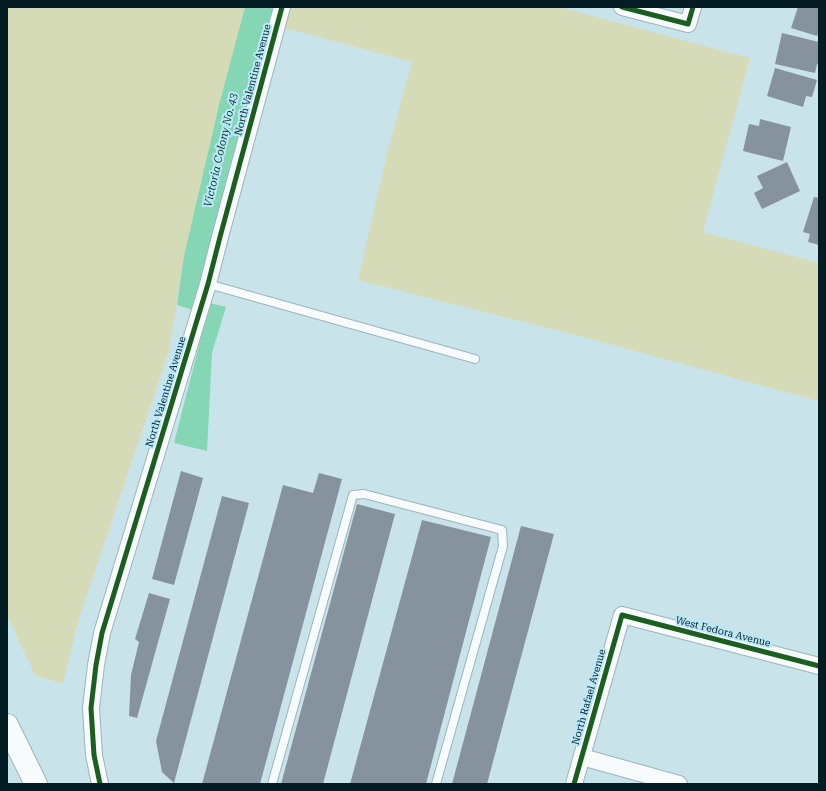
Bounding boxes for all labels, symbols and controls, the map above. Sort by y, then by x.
street label: North Valentine Avenue [232,23,274,137]
water label: Victoria Colony No. 43 [201,92,241,208]
street label: North Valentine Avenue [143,335,189,449]
street label: West Fedora Avenue [674,614,772,650]
street label: North Rafael Avenue [570,648,608,746]

